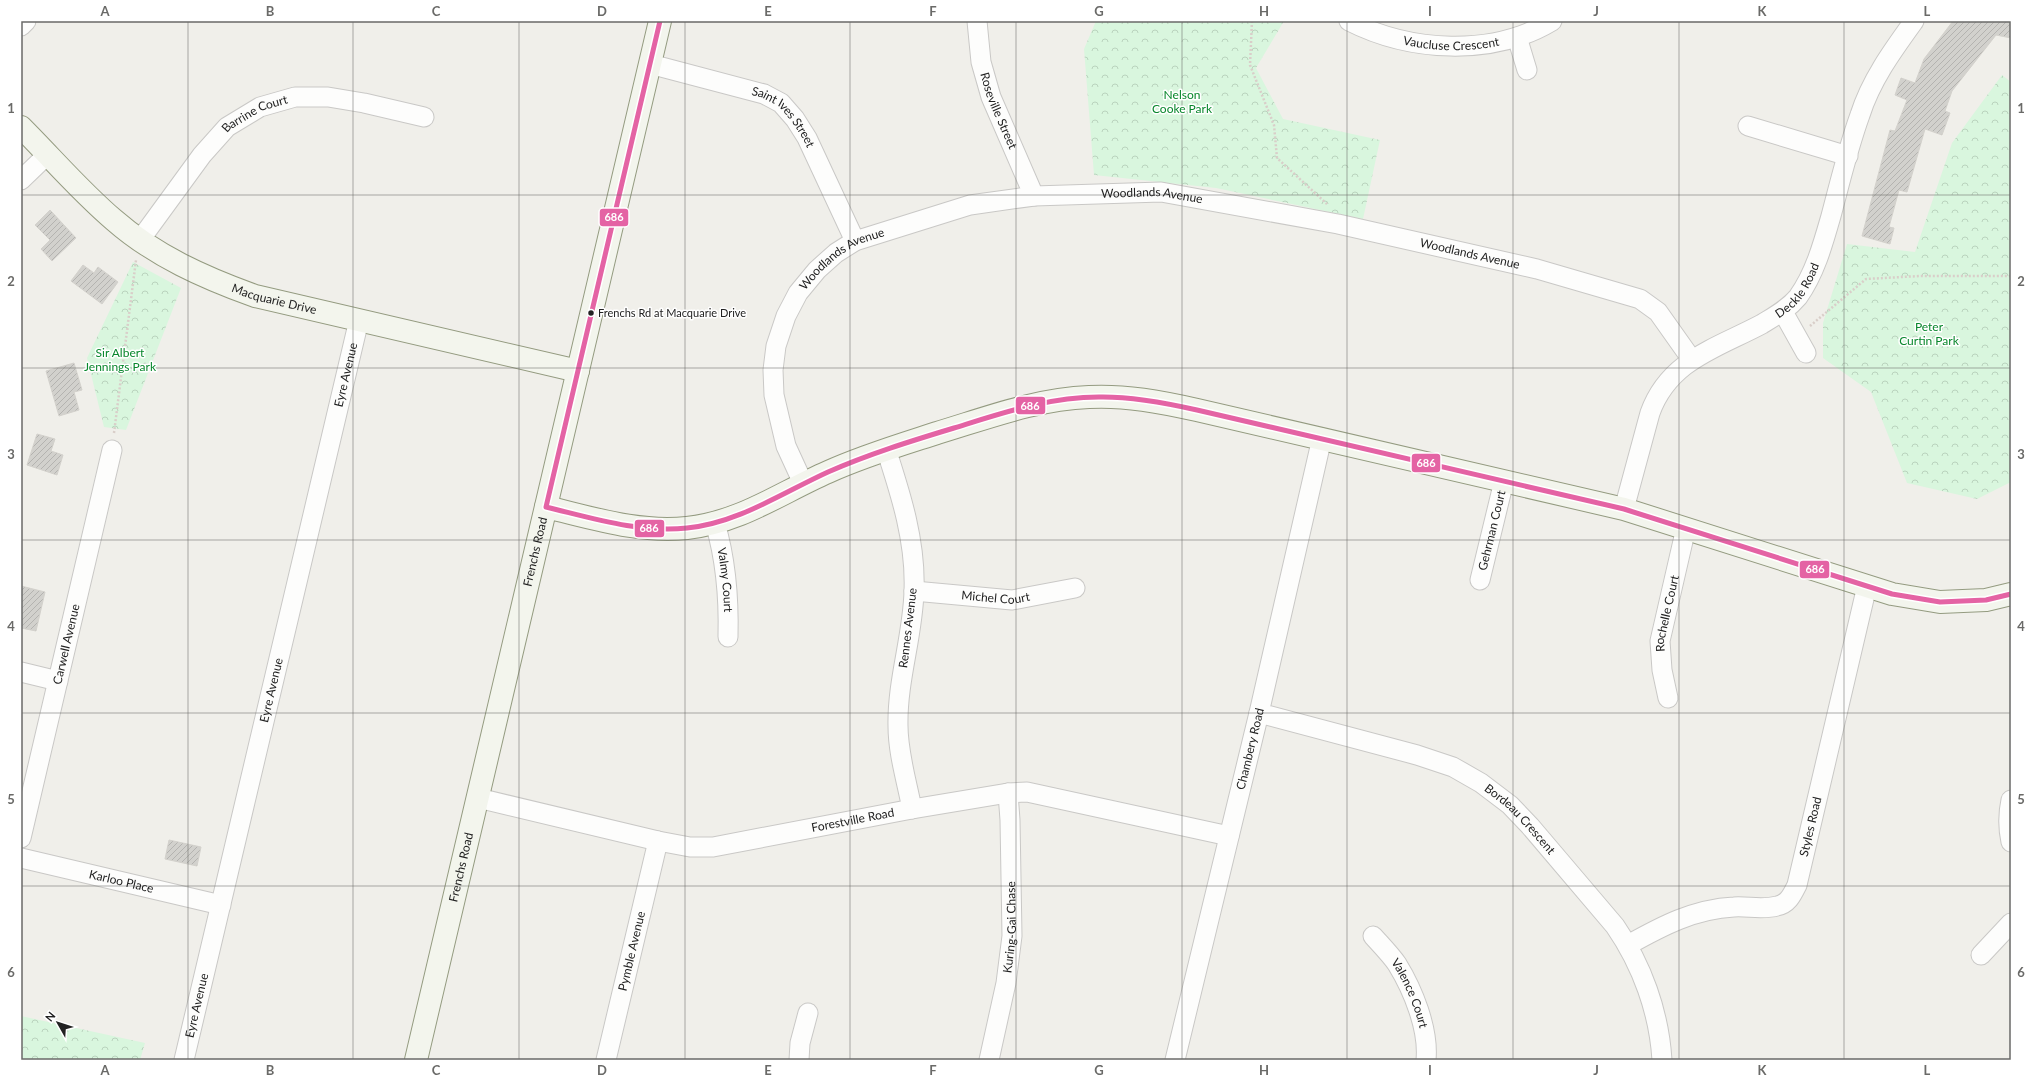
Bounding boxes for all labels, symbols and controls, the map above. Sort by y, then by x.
text: A [99,3,110,19]
text: B [266,3,275,19]
text: C [432,3,441,19]
text: D [597,3,607,19]
text: E [764,3,772,19]
text: F [929,3,937,19]
text: G [1094,3,1104,19]
text: H [1259,3,1269,19]
text: I [1428,3,1432,19]
text: J [1593,3,1599,19]
text: K [1758,3,1768,19]
text: L [1924,3,1931,19]
street label: Vaucluse Crescent [1402,33,1501,53]
street label: Roseville Street [977,71,1021,152]
street label: Saint Ives Street [750,83,819,150]
park label: Nelson Cooke Park [1152,87,1213,116]
street label: Barrine Court [218,91,290,135]
text: 1 [7,100,15,116]
text: 1 [2017,100,2025,116]
street label: Woodlands Avenue [1101,184,1204,206]
line badge: 686 [599,208,629,227]
text: 686 [604,210,624,223]
street label: Woodlands Avenue [796,224,886,293]
street label: Woodlands Avenue [1419,235,1521,272]
street label: Deckle Road [1772,260,1822,321]
text: 2 [7,273,15,289]
text: 2 [2017,273,2025,289]
street label: Macquarie Drive [230,280,318,317]
place label: Frenchs Rd at Macquarie Drive [598,306,746,319]
marker: Frenchs Rd at Macquarie Drive [586,308,596,318]
park label: Peter Curtin Park [1899,319,1960,348]
street label: Eyre Avenue [331,341,360,409]
park label: Sir Albert Jennings Park [84,345,157,374]
line badge: 686 [1015,396,1046,415]
text: 686 [1020,399,1040,412]
text: 3 [7,446,15,462]
text: 3 [2017,446,2025,462]
line badge: 686 [1411,453,1441,473]
text: 686 [1416,456,1436,469]
street label: Gehrman Court [1475,488,1509,572]
street label: Frenchs Road [519,516,550,588]
line badge: 686 [634,519,665,538]
text: 686 [639,521,659,534]
street label: Valmy Court [714,546,736,613]
line badge: 686 [1799,560,1830,579]
text: 686 [1805,562,1825,575]
street label: Rochelle Court [1652,573,1682,652]
street label: Rennes Avenue [895,587,920,669]
street label: Michel Court [961,587,1032,607]
street label: Carwell Avenue [49,602,83,686]
text: 4 [7,618,15,634]
text: 4 [2017,618,2025,634]
street label: Eyre Avenue [256,656,286,724]
street label: Chambery Road [1233,707,1267,791]
street label: Bordeau Crescent [1482,780,1559,858]
text: 5 [7,791,15,807]
text: 5 [2017,791,2025,807]
street label: Styles Road [1796,795,1824,858]
street label: Forestville Road [810,805,895,835]
street label: Frenchs Road [445,831,476,903]
street label: Karloo Place [88,866,155,896]
street label: Kuring-Gai Chase [999,881,1019,974]
street label: Pymble Avenue [615,909,648,992]
street label: Valence Court [1388,955,1431,1030]
text: 6 [7,964,15,980]
text: 6 [2017,964,2025,980]
street label: Eyre Avenue [182,972,211,1039]
north arrow [38,1003,78,1043]
text: N [42,1009,58,1024]
text: A [99,1062,110,1078]
text: B [266,1062,275,1078]
text: C [432,1062,441,1078]
text: D [597,1062,607,1078]
text: E [764,1062,772,1078]
text: F [929,1062,937,1078]
text: G [1094,1062,1104,1078]
text: H [1259,1062,1269,1078]
text: I [1428,1062,1432,1078]
text: J [1593,1062,1599,1078]
text: K [1758,1062,1768,1078]
text: L [1924,1062,1931,1078]

